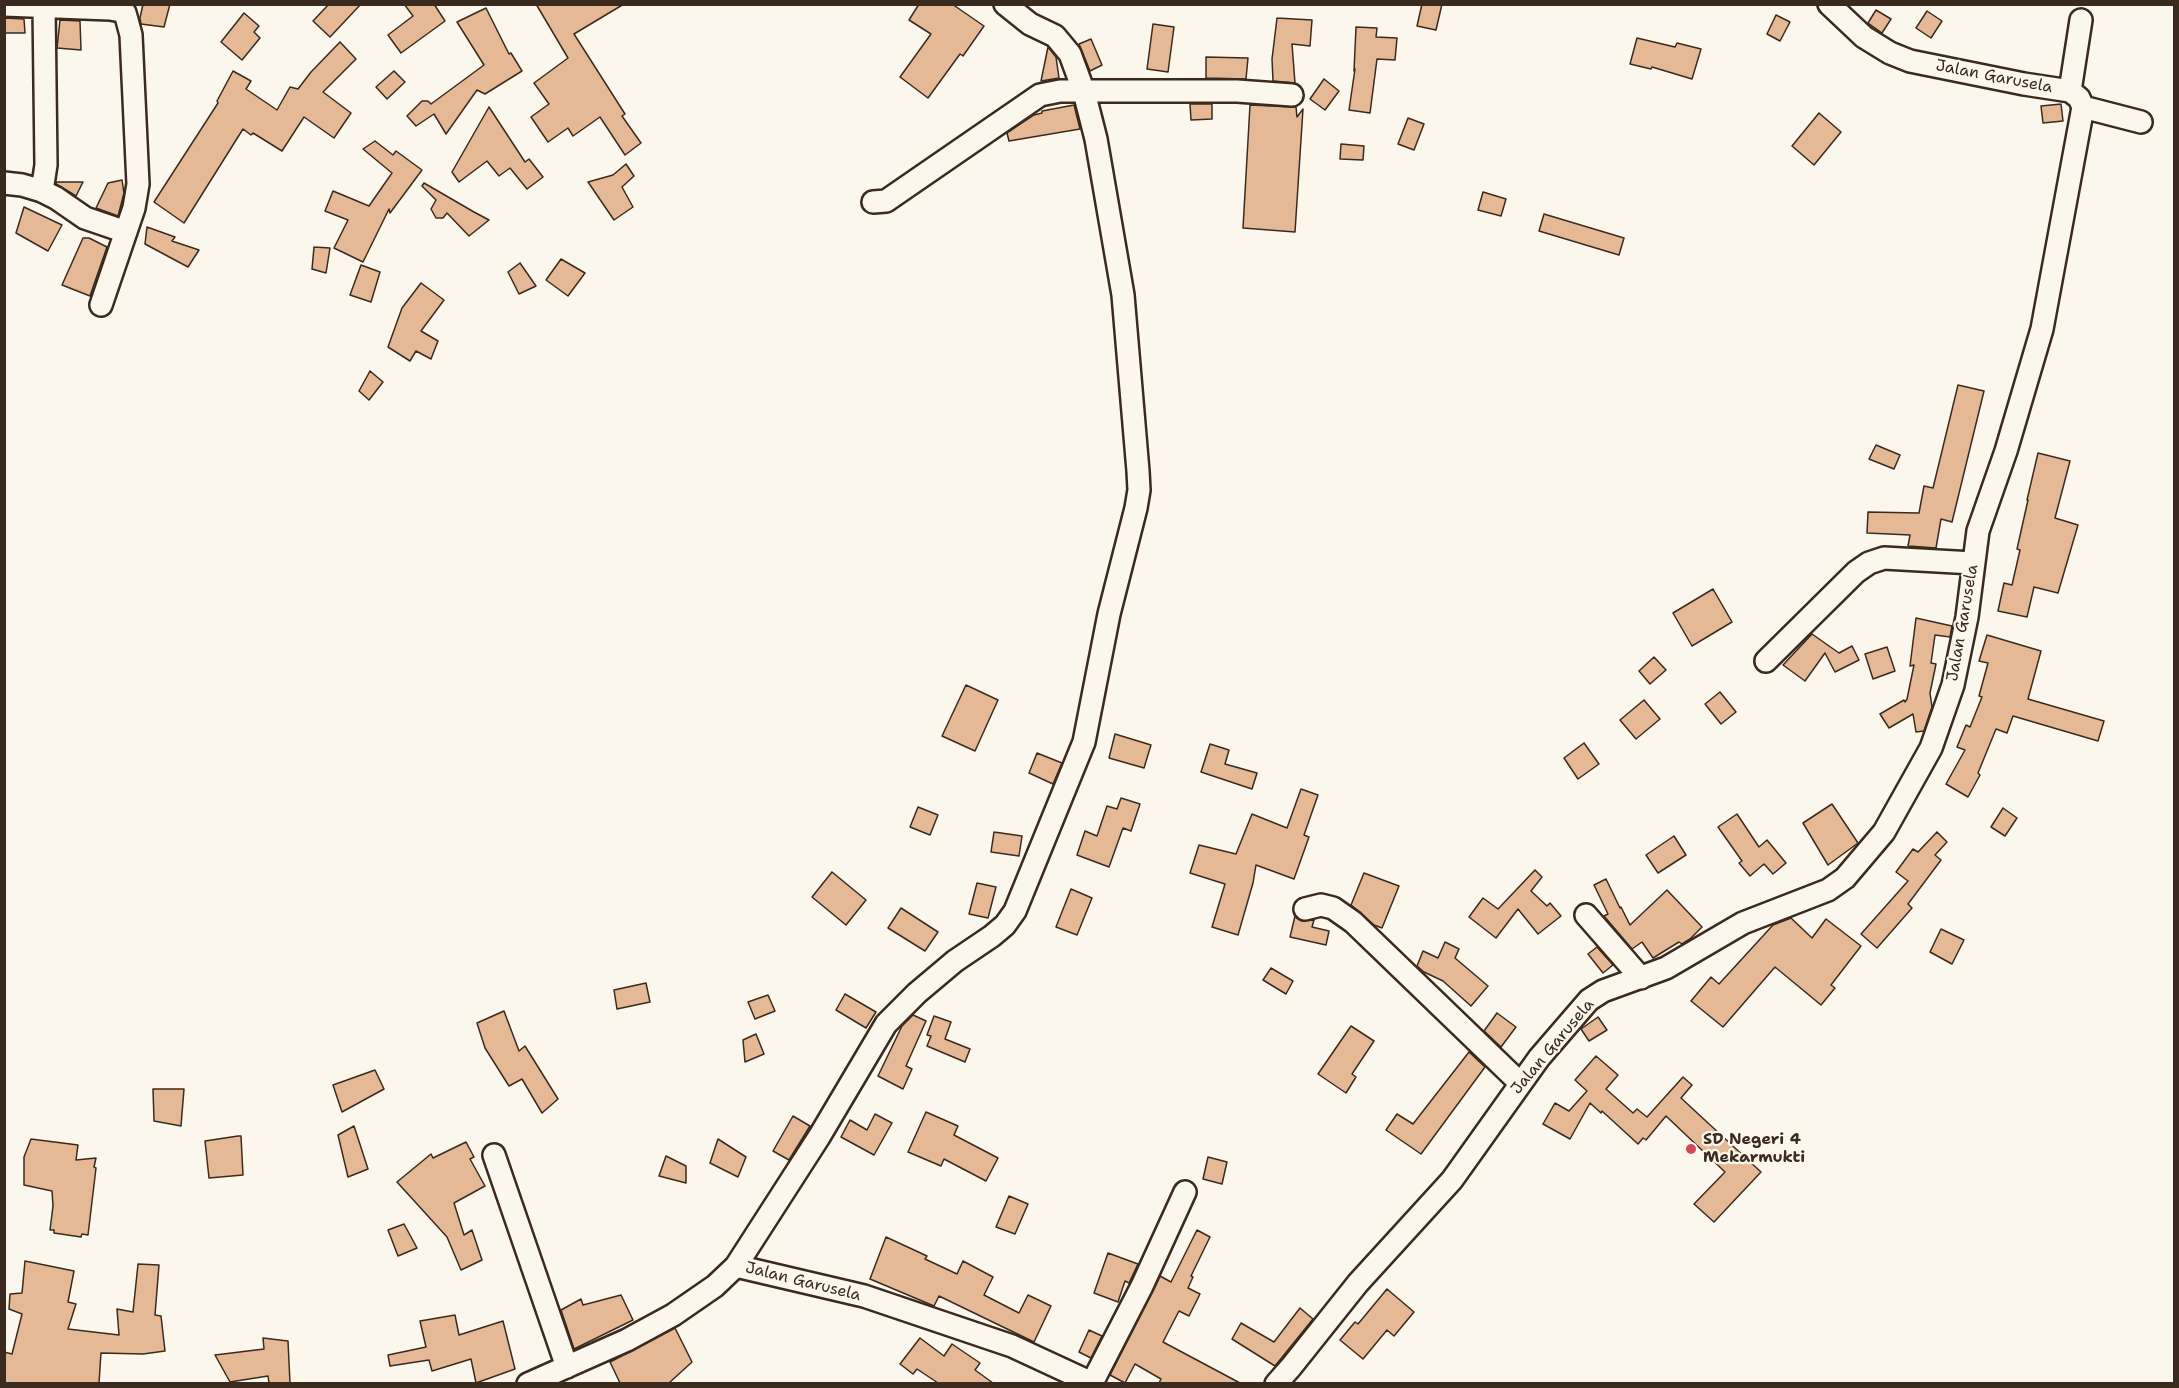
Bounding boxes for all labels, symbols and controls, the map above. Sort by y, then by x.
street label: Jalan Garusela [1934,56,2054,98]
street label: Jalan Garusela [1943,563,1983,683]
street label: Jalan Garusela [1508,995,1598,1099]
place label: SD Negeri 4 Mekarmukti [1703,1130,1805,1168]
marker: SD Negeri 4 Mekarmukti [1684,1142,1698,1156]
street label: Jalan Garusela [743,1258,863,1306]

